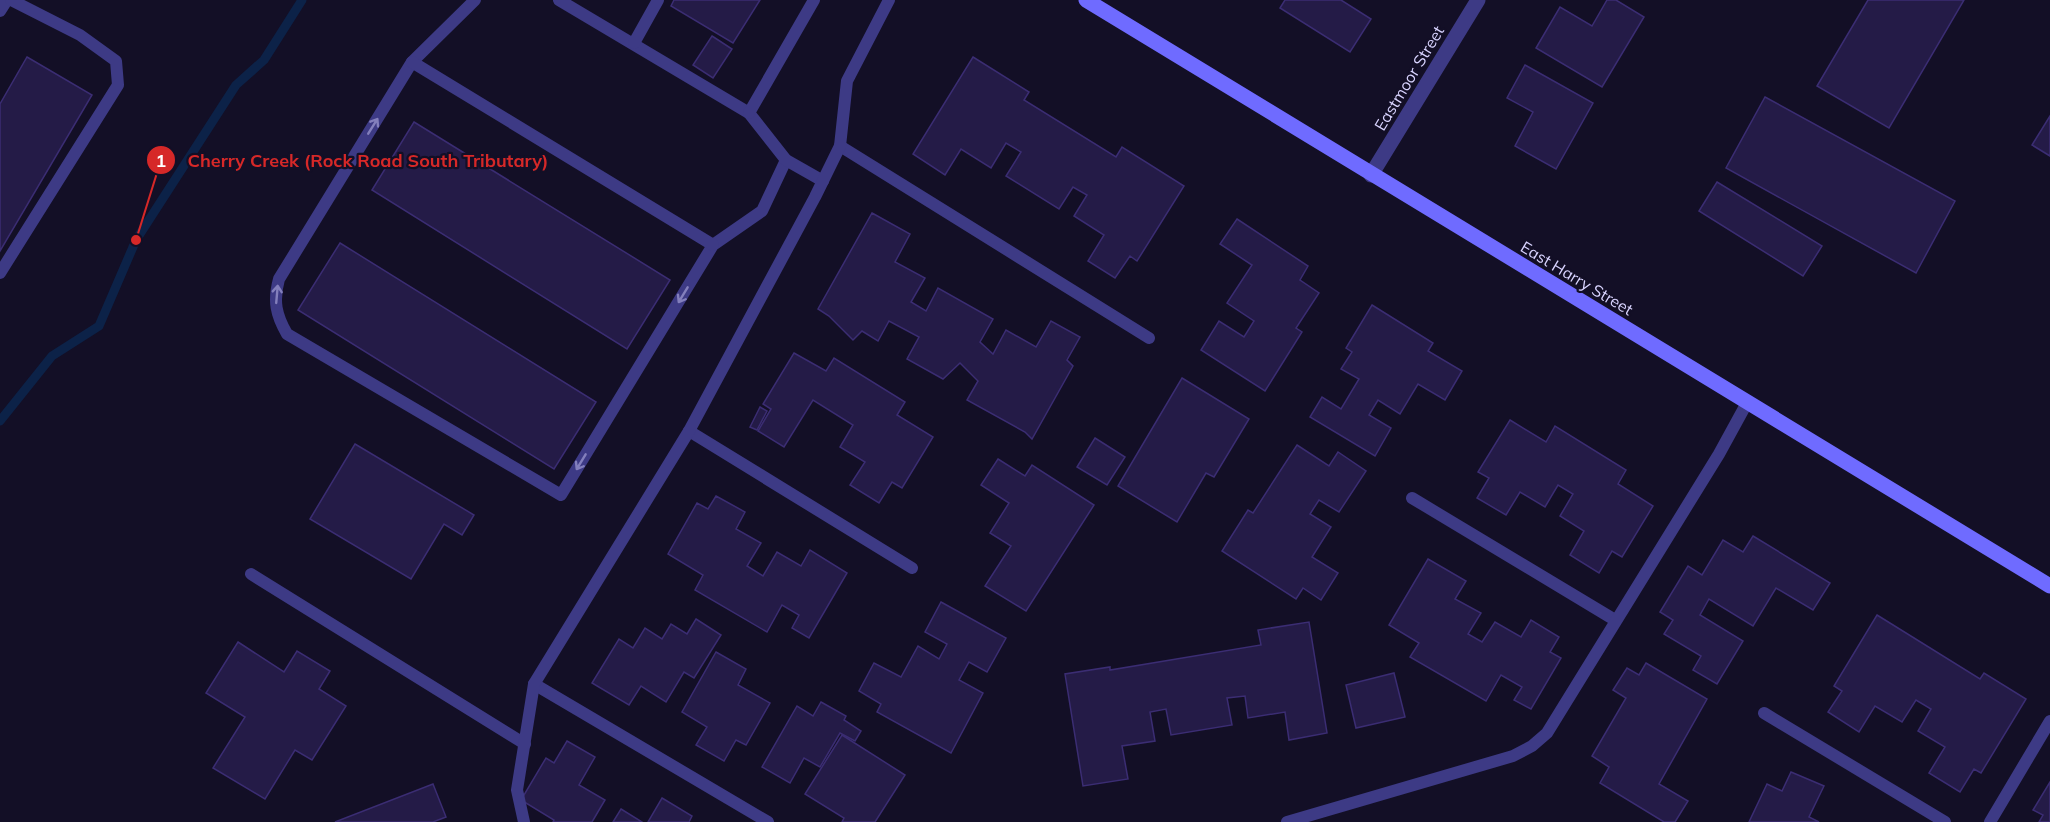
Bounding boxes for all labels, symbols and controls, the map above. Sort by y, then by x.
street label: Eastmoor Street [1370,22,1448,134]
one-way arrow [368,118,380,135]
callout: Cherry Creek (Rock Road South Tributary) [146,142,560,178]
text: 1 [156,149,166,172]
text: Cherry Creek (Rock Road South Tributary) [188,149,548,172]
street label: East Harry Street [1517,237,1637,320]
one-way arrow [272,285,283,304]
one-way arrow [676,286,688,303]
one-way arrow [575,453,588,470]

